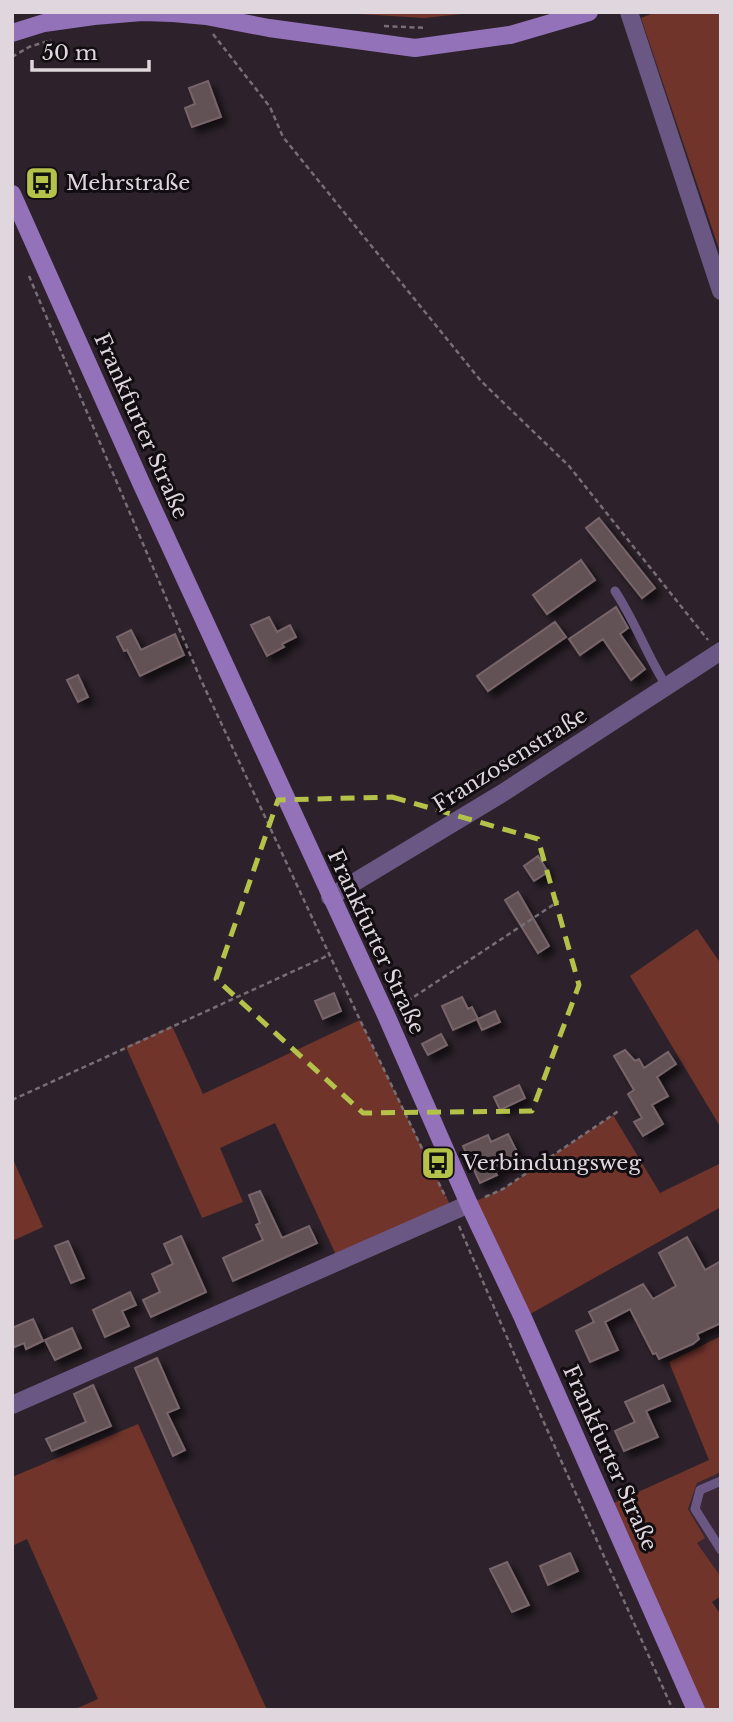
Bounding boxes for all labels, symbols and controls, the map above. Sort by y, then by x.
scale bar [32,28,149,72]
text: 50 m [42,40,98,66]
bus stop icon: Mehrstraße [23,164,61,202]
place label: Mehrstraße [66,170,190,196]
street label: Frankfurter Straße [88,329,194,523]
street label: Franzosenstraße [428,702,592,818]
street label: Frankfurter Straße [322,846,430,1038]
bus stop icon: Verbindungsweg [419,1144,457,1182]
place label: Verbindungsweg [461,1150,641,1176]
street label: Frankfurter Straße [557,1361,663,1555]

